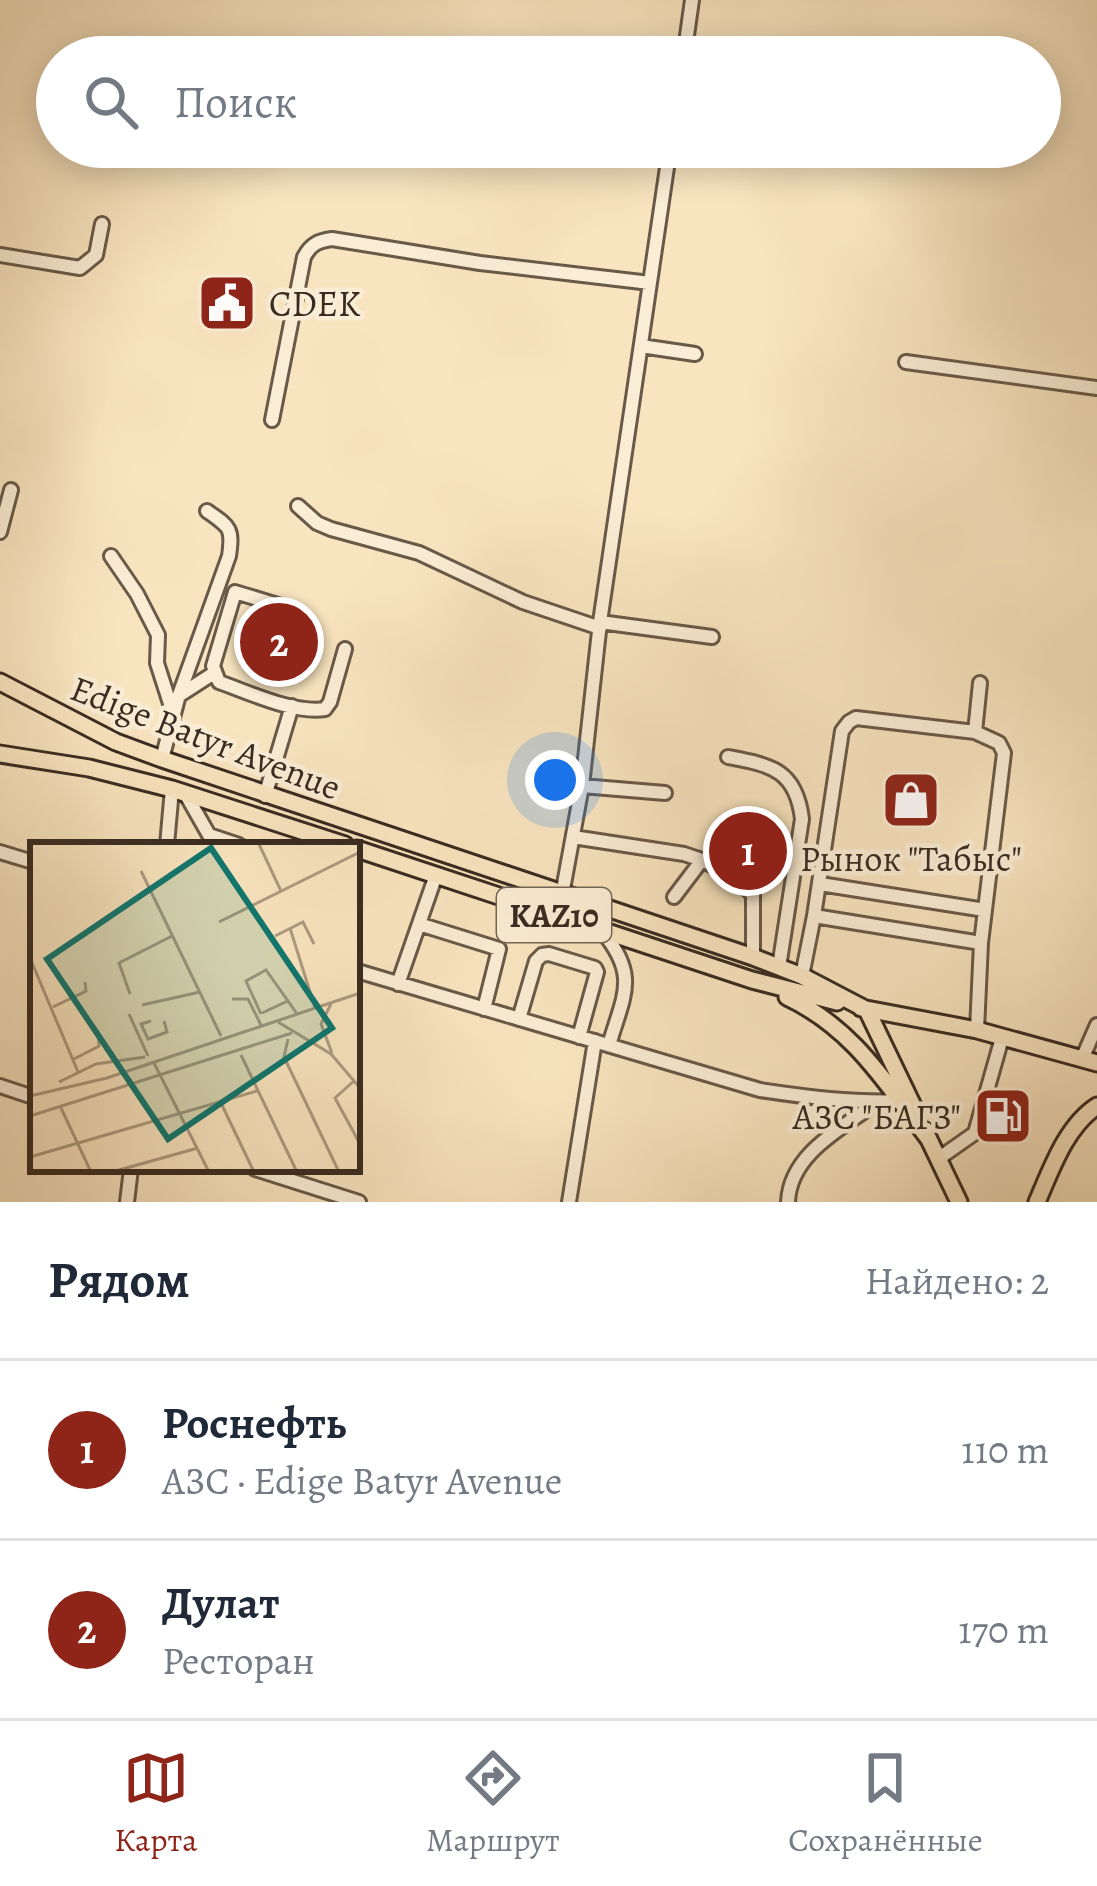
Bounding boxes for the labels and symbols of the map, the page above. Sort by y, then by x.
public building icon: CDEK [196,272,258,334]
place label: CDEK [269,279,361,328]
pin: 2 [240,597,318,687]
street label: Edige Batyr Avenue [64,663,348,811]
your location [525,750,585,810]
shop icon: Рынок "Табыс" [880,769,942,831]
pin: 1 [709,806,787,896]
place label: Рынок "Табыс" [800,834,1022,883]
inset map [30,842,360,1172]
road number: KAZ10 [497,888,611,942]
fuel station icon: АЗС "БАГЗ" [972,1085,1034,1147]
place label: АЗС "БАГЗ" [792,1092,961,1141]

